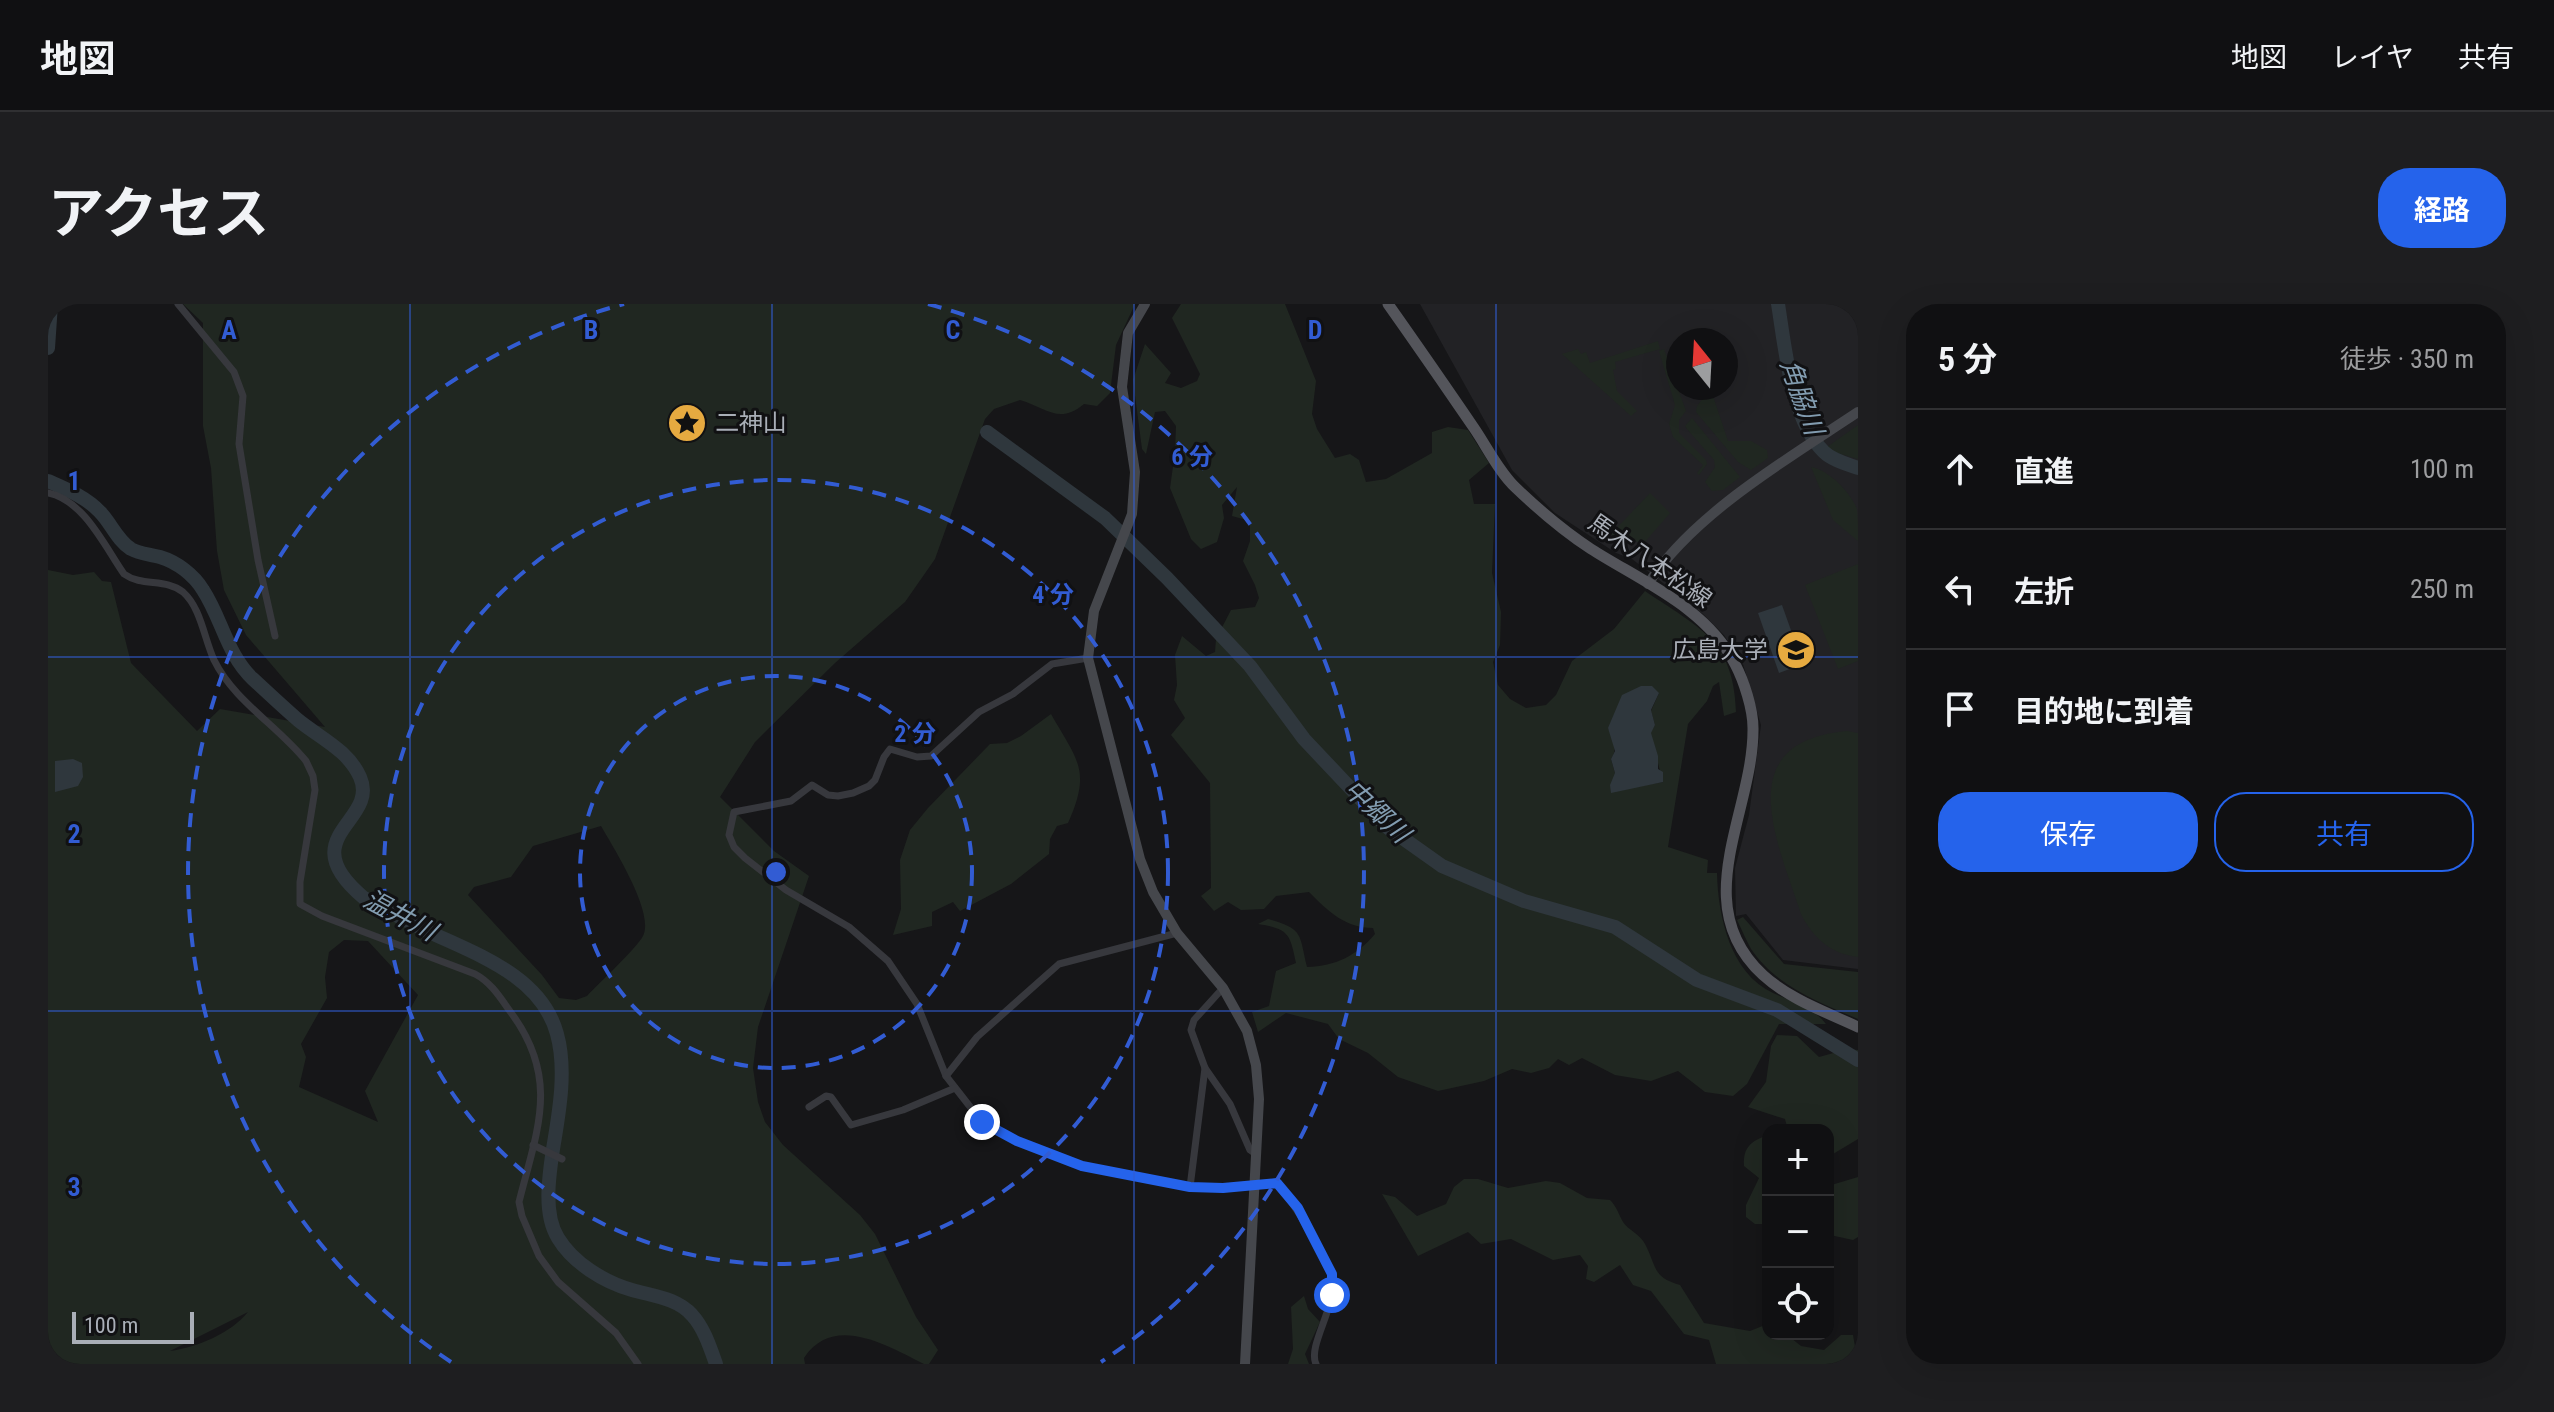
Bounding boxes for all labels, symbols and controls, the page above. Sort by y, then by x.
text: 地図 [40,37,116,81]
text: 地図 [2231,41,2287,74]
text: レイヤ [2331,41,2414,74]
text: 共有 [2458,41,2514,74]
button: 経路 [2378,168,2506,248]
text: アクセス [48,181,269,247]
text: A [221,315,237,345]
text: B [584,315,598,345]
text: C [946,315,961,345]
text: D [1308,315,1322,345]
north arrow [1666,328,1738,400]
text: 5 分 [1938,339,1997,379]
text: 徒歩 · 350 m [2340,344,2474,374]
water label: 角脇川 [1775,355,1830,442]
place icon: 二神山 [666,402,708,444]
place label: 二神山 [715,409,787,437]
text: 6 分 [1171,443,1213,471]
icon: ahead [1938,447,1982,491]
text: 直進 [2014,454,2074,489]
text: 100 m [2410,454,2474,484]
text: 1 [67,466,81,496]
street label: 馬木八本松線 [1583,508,1717,614]
icon: left [1938,567,1982,611]
text: 左折 [2014,574,2074,609]
text: 250 m [2410,574,2474,604]
text: 4 分 [1032,581,1074,609]
school or university icon: 広島大学 [1775,629,1817,671]
place label: 広島大学 [1672,636,1768,664]
icon: arrive [1938,687,1982,731]
text: 目的地に到着 [2014,694,2194,729]
text: 2 分 [894,720,936,748]
water label: 中郷川 [1338,773,1418,851]
button: 保存 [1938,792,2198,872]
button: 共有 [2214,792,2474,872]
text: 2 [67,819,81,849]
centre of rings [762,858,790,886]
water label: 温井川 [359,883,444,948]
route end [964,1104,1000,1140]
map controls [1762,1124,1834,1340]
button: + [1762,1124,1834,1196]
text: 3 [67,1172,81,1202]
button: − [1762,1196,1834,1268]
button: locate [1762,1268,1834,1340]
route start [1314,1277,1350,1313]
scale bar [72,1308,194,1344]
text: 100 m [84,1313,138,1338]

